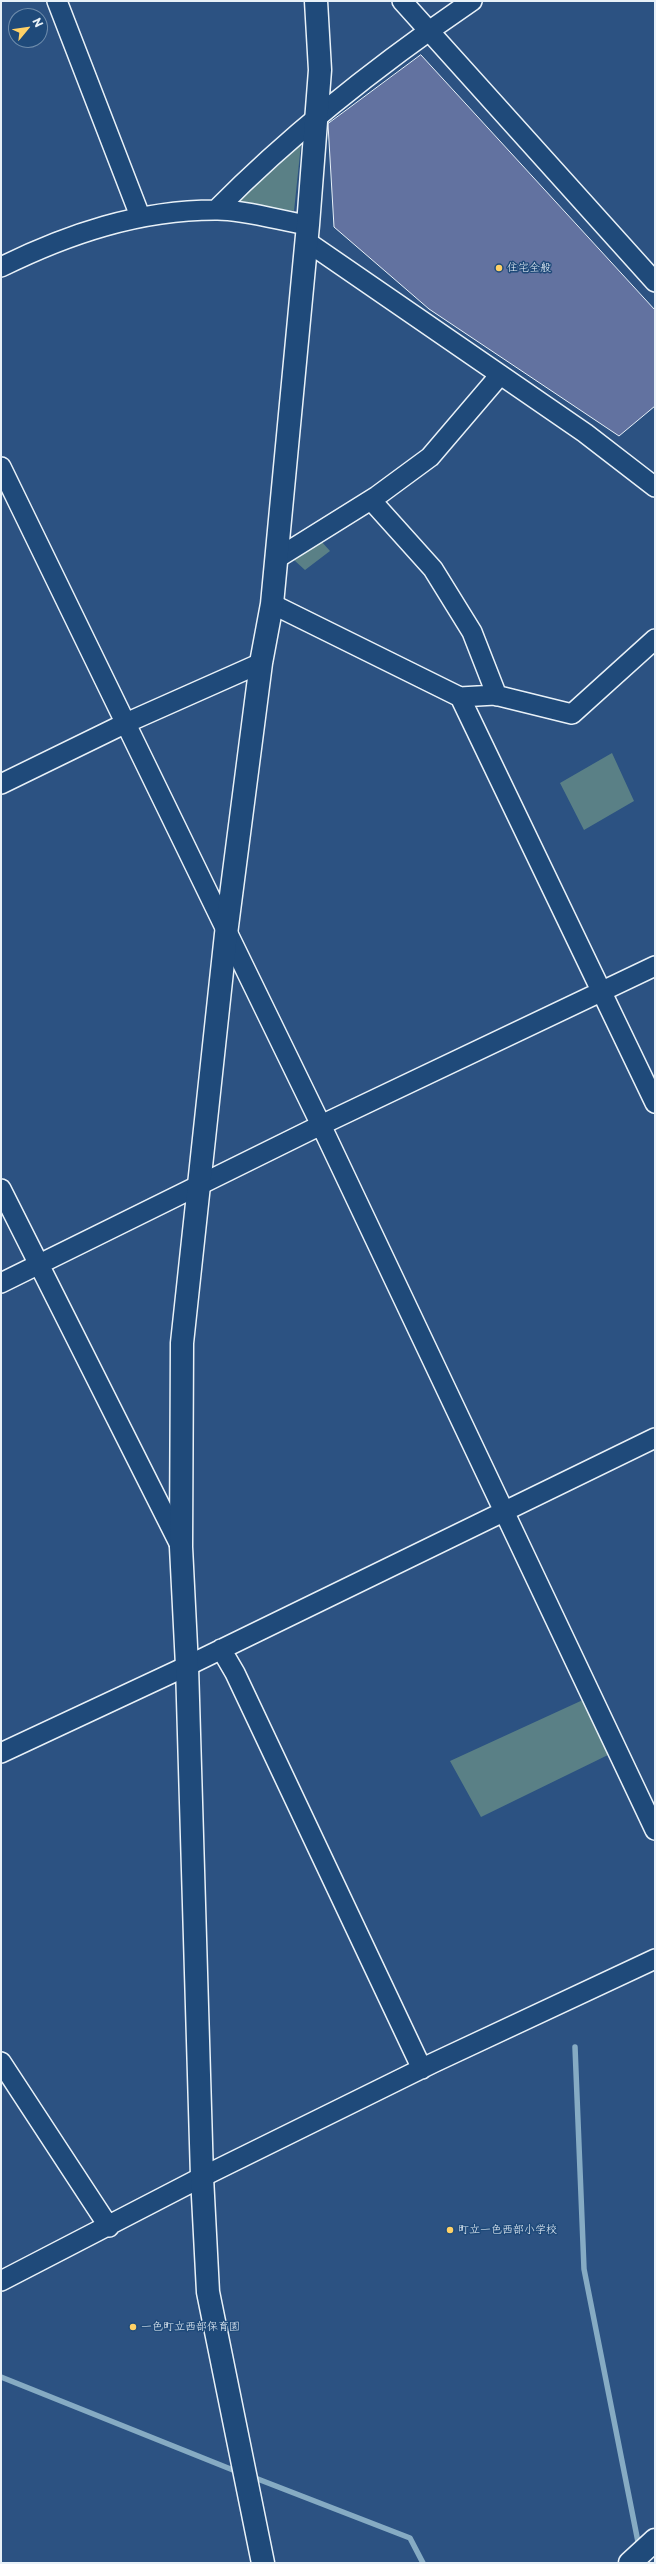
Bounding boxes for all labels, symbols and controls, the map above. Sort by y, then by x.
north arrow [8,8,48,48]
text: N [29,14,48,30]
place label: 住宅全般 [507,261,551,275]
marker: 住宅全般 [494,263,504,273]
place label: 町立一色西部小学校 [458,2223,557,2237]
marker: 町立一色西部小学校 [445,2225,455,2235]
place label: 一色町立西部保育園 [141,2320,240,2334]
marker: 一色町立西部保育園 [128,2322,138,2332]

